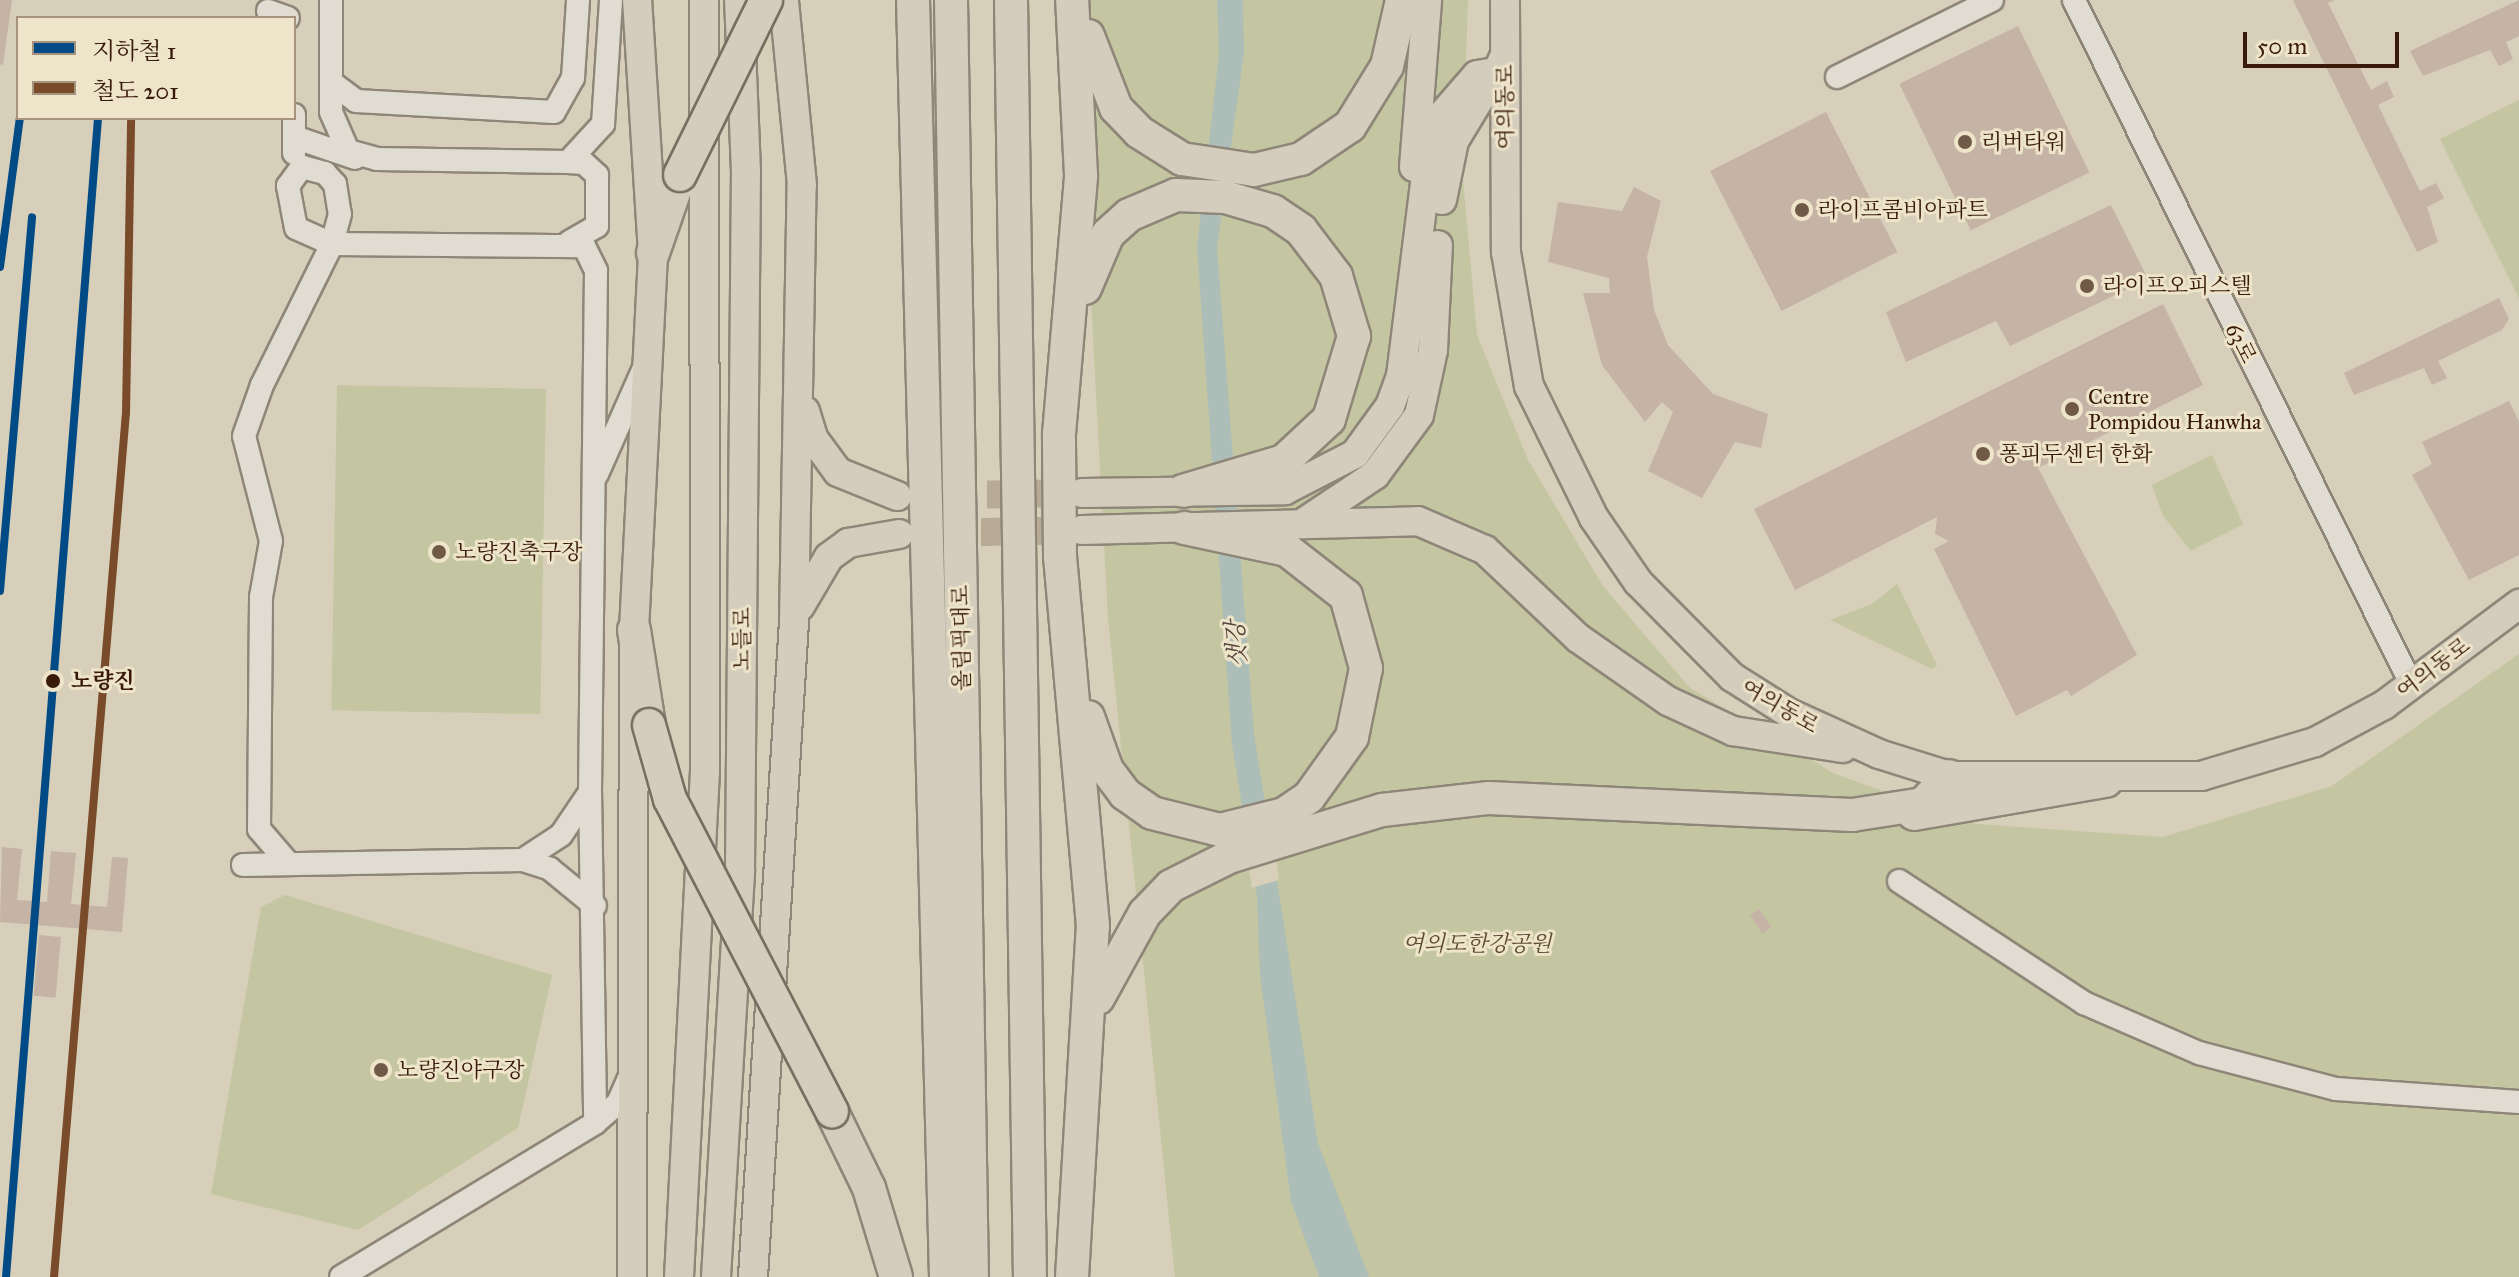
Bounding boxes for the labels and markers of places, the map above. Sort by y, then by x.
place label: 리버타워 [1981,129,2066,155]
marker: 리버타워 [1956,133,1974,151]
place label: 라이프콤비아파트 [1818,197,1988,223]
marker: 라이프콤비아파트 [1793,201,1811,219]
place label: 라이프오피스텔 [2103,273,2252,299]
marker: 라이프오피스텔 [2078,277,2096,295]
place label: Centre Pompidou Hanwha [2088,383,2261,434]
marker: Centre Pompidou Hanwha [2063,400,2081,418]
place label: 퐁피두센터 한화 [1999,441,2153,467]
marker: 퐁피두센터 한화 [1974,445,1992,463]
place label: 노량진축구장 [455,539,583,565]
marker: 노량진축구장 [430,543,448,561]
place label: 노량진 [71,668,135,694]
marker: 노량진 [42,670,64,692]
place label: 노량진야구장 [397,1057,525,1083]
marker: 노량진야구장 [372,1061,390,1079]

